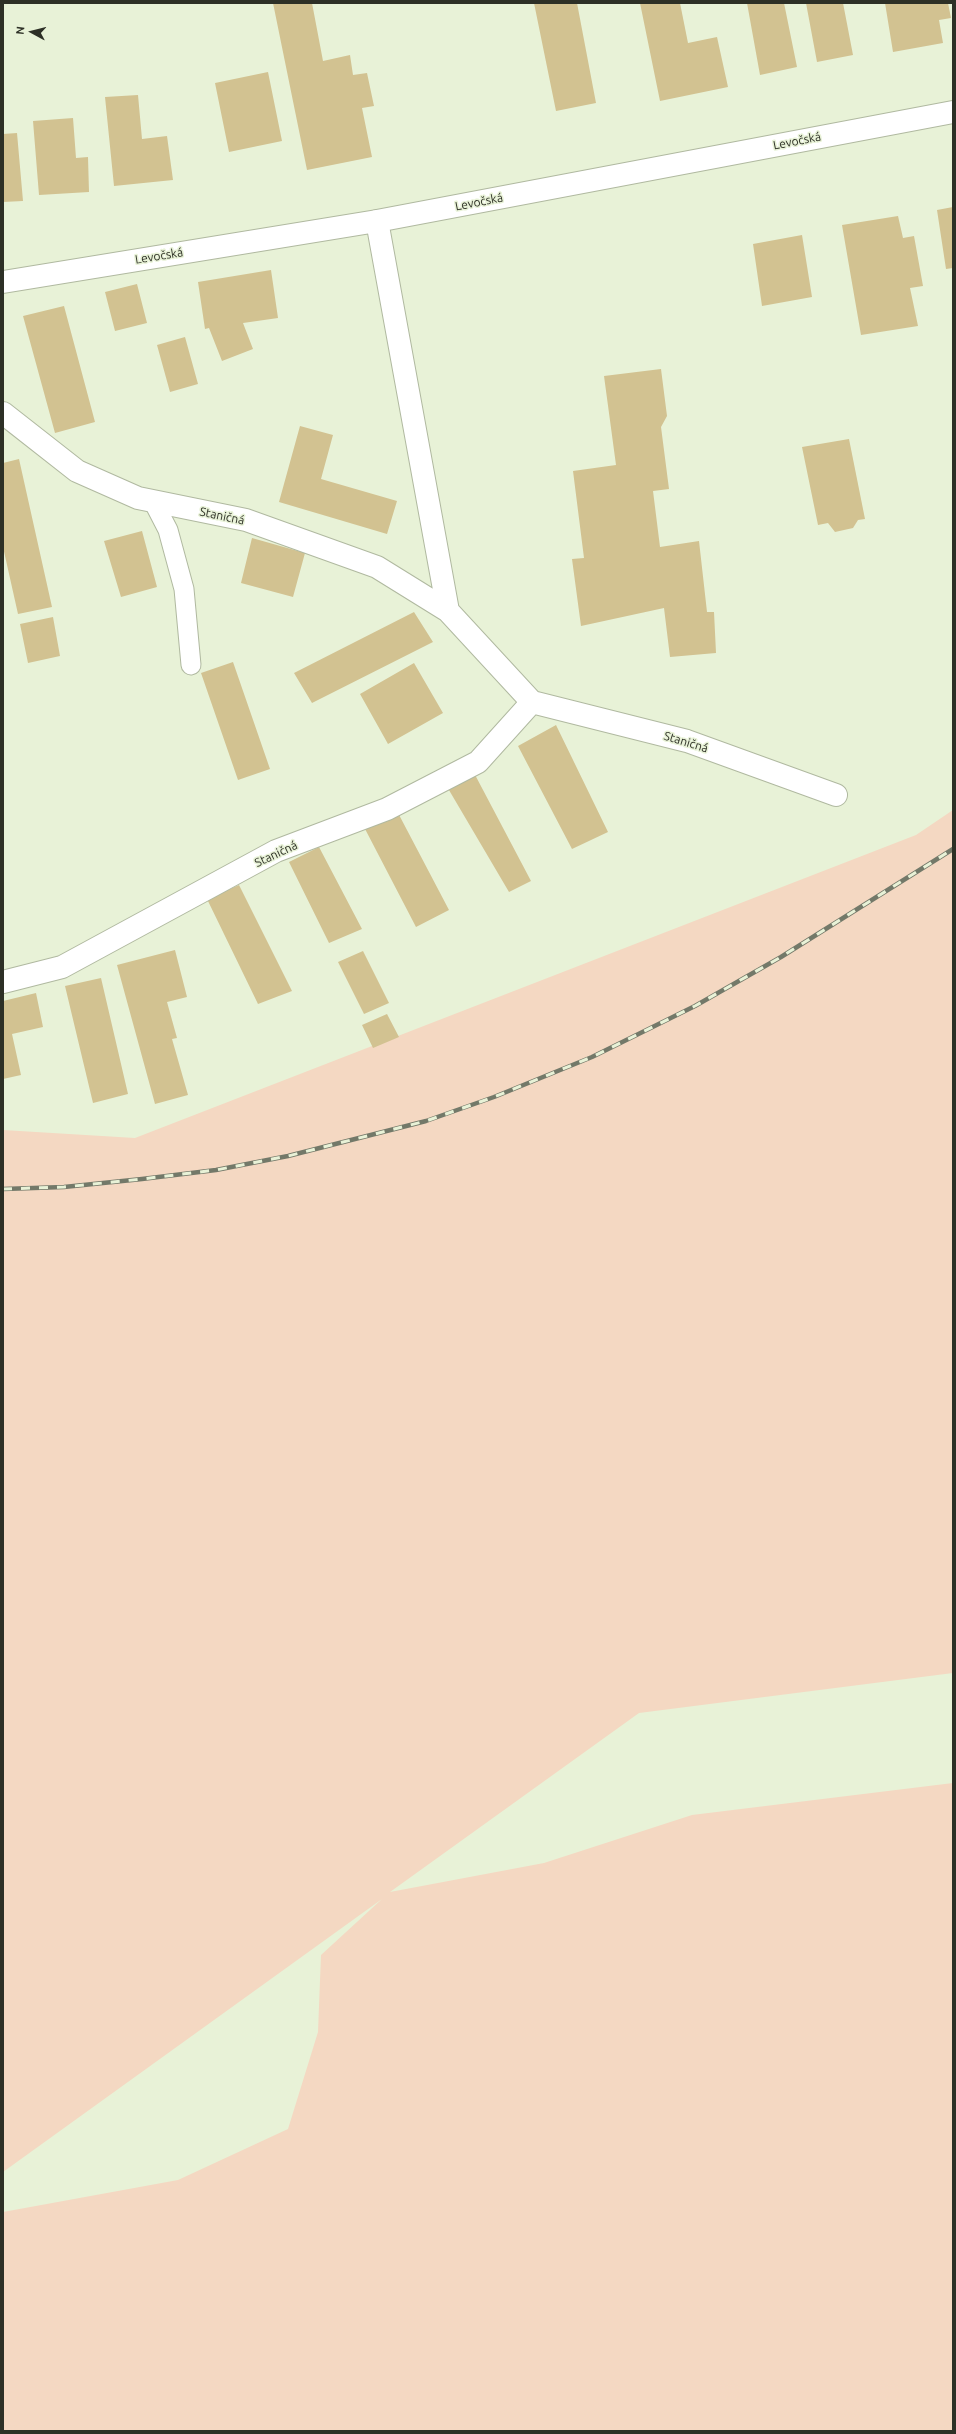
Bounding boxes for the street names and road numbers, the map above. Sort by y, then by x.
street label: Levočská [772,129,822,153]
street label: Levočská [454,190,504,214]
street label: Levočská [134,245,184,267]
street label: Staničná [198,504,246,528]
street label: Staničná [662,728,710,756]
street label: Staničná [252,838,300,870]

